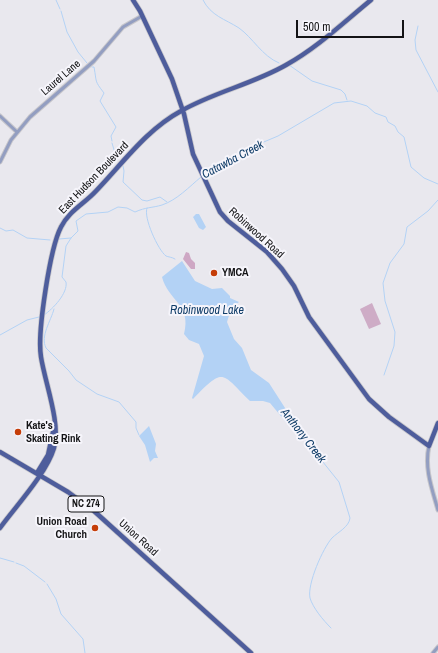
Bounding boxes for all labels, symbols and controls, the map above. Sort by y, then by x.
scale bar [298,12,406,38]
text: 500 m [303,19,330,35]
street label: Laurel Lane [39,57,83,99]
water label: Catawba Creek [200,138,266,182]
street label: East Hudson Boulevard [56,139,132,217]
street label: Robinwood Road [226,205,286,261]
place label: YMCA [222,266,249,280]
marker: YMCA [209,268,219,278]
water label: Robinwood Lake [170,304,244,318]
water label: Anthony Creek [277,406,329,466]
place label: Kate's Skating Rink [26,419,81,445]
marker: Kate's Skating Rink [13,427,23,437]
road number: NC 274 [68,496,104,512]
place label: Union Road Church [36,515,87,541]
street label: Union Road [116,517,160,559]
marker: Union Road Church [90,523,100,533]

